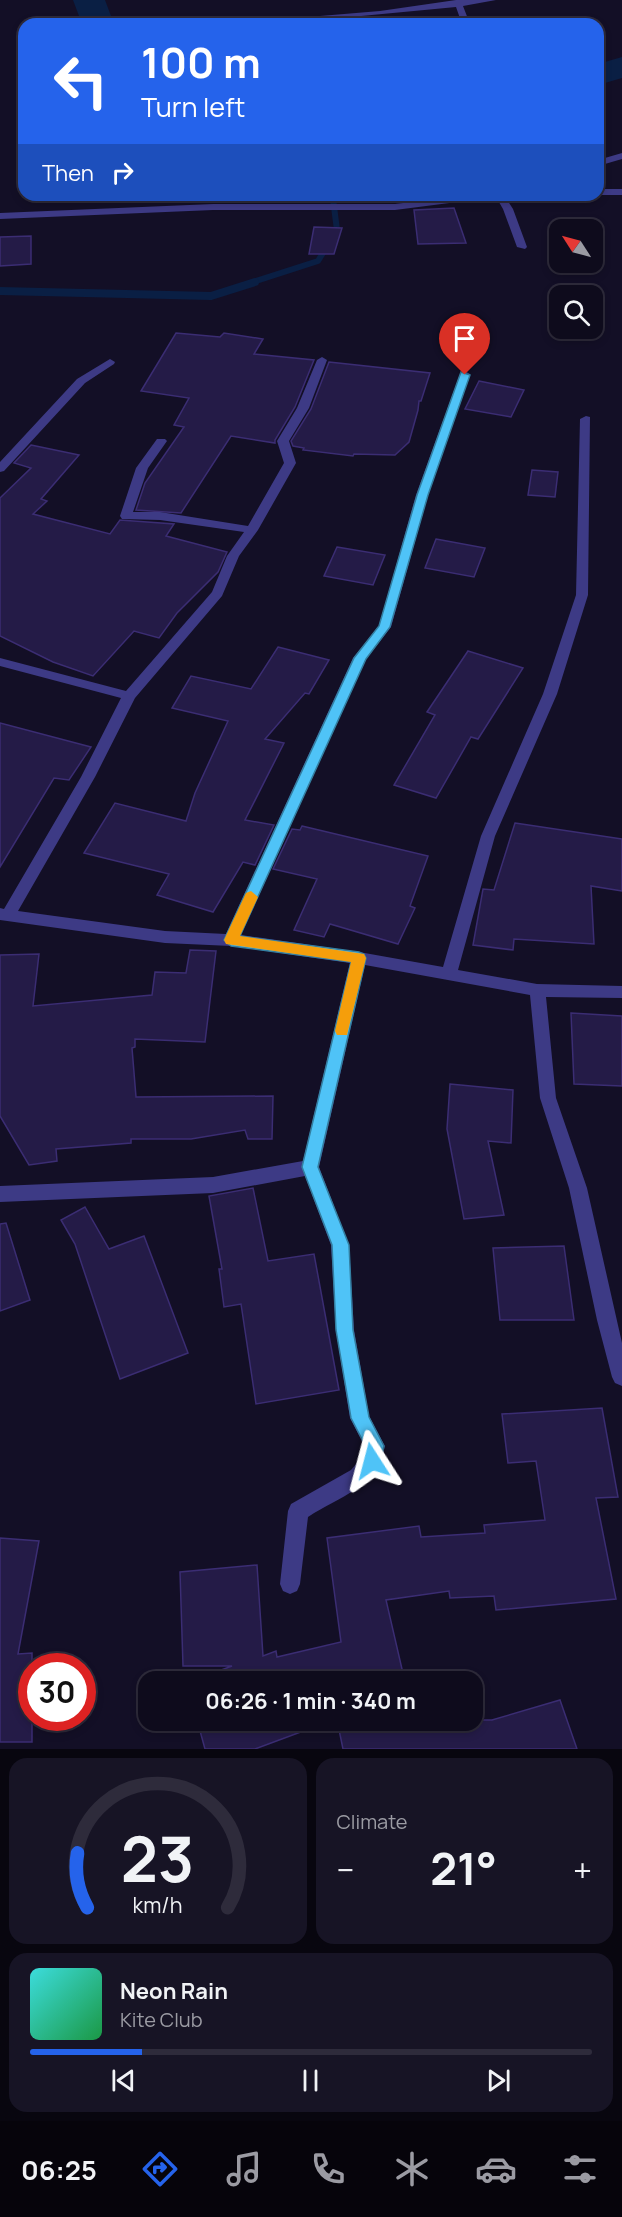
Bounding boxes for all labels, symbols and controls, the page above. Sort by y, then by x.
text: 100 m [141,33,261,91]
icon: left [42,42,120,120]
text: Turn left [141,88,245,125]
icon: right [106,156,139,189]
text: Then [42,158,94,188]
north arrow [549,219,603,273]
map controls [549,219,603,339]
button: search [549,285,603,339]
pin [439,313,490,375]
icon: arrive [448,322,481,355]
position arrow [340,1429,404,1493]
speed limit sign: 30 [18,1653,96,1731]
text: 06:26 · 1 min · 340 m [205,1686,416,1716]
text: Climate [337,1808,408,1835]
text: 23 [121,1815,194,1901]
text: 21° [430,1837,497,1899]
text: − [337,1847,354,1892]
text: + [573,1847,592,1892]
text: km/h [133,1890,183,1919]
text: Neon Rain [120,1976,228,2006]
text: Kite Club [120,2006,203,2033]
icon: previous [107,2064,140,2097]
icon: pause [294,2064,327,2097]
icon: next [482,2064,515,2097]
icon: directions [139,2148,181,2190]
icon: music [223,2148,265,2190]
icon: phone [307,2148,349,2190]
icon: climate [391,2148,433,2190]
icon: car [475,2148,517,2190]
icon: filters [559,2148,601,2190]
text: 06:25 [21,2151,97,2188]

